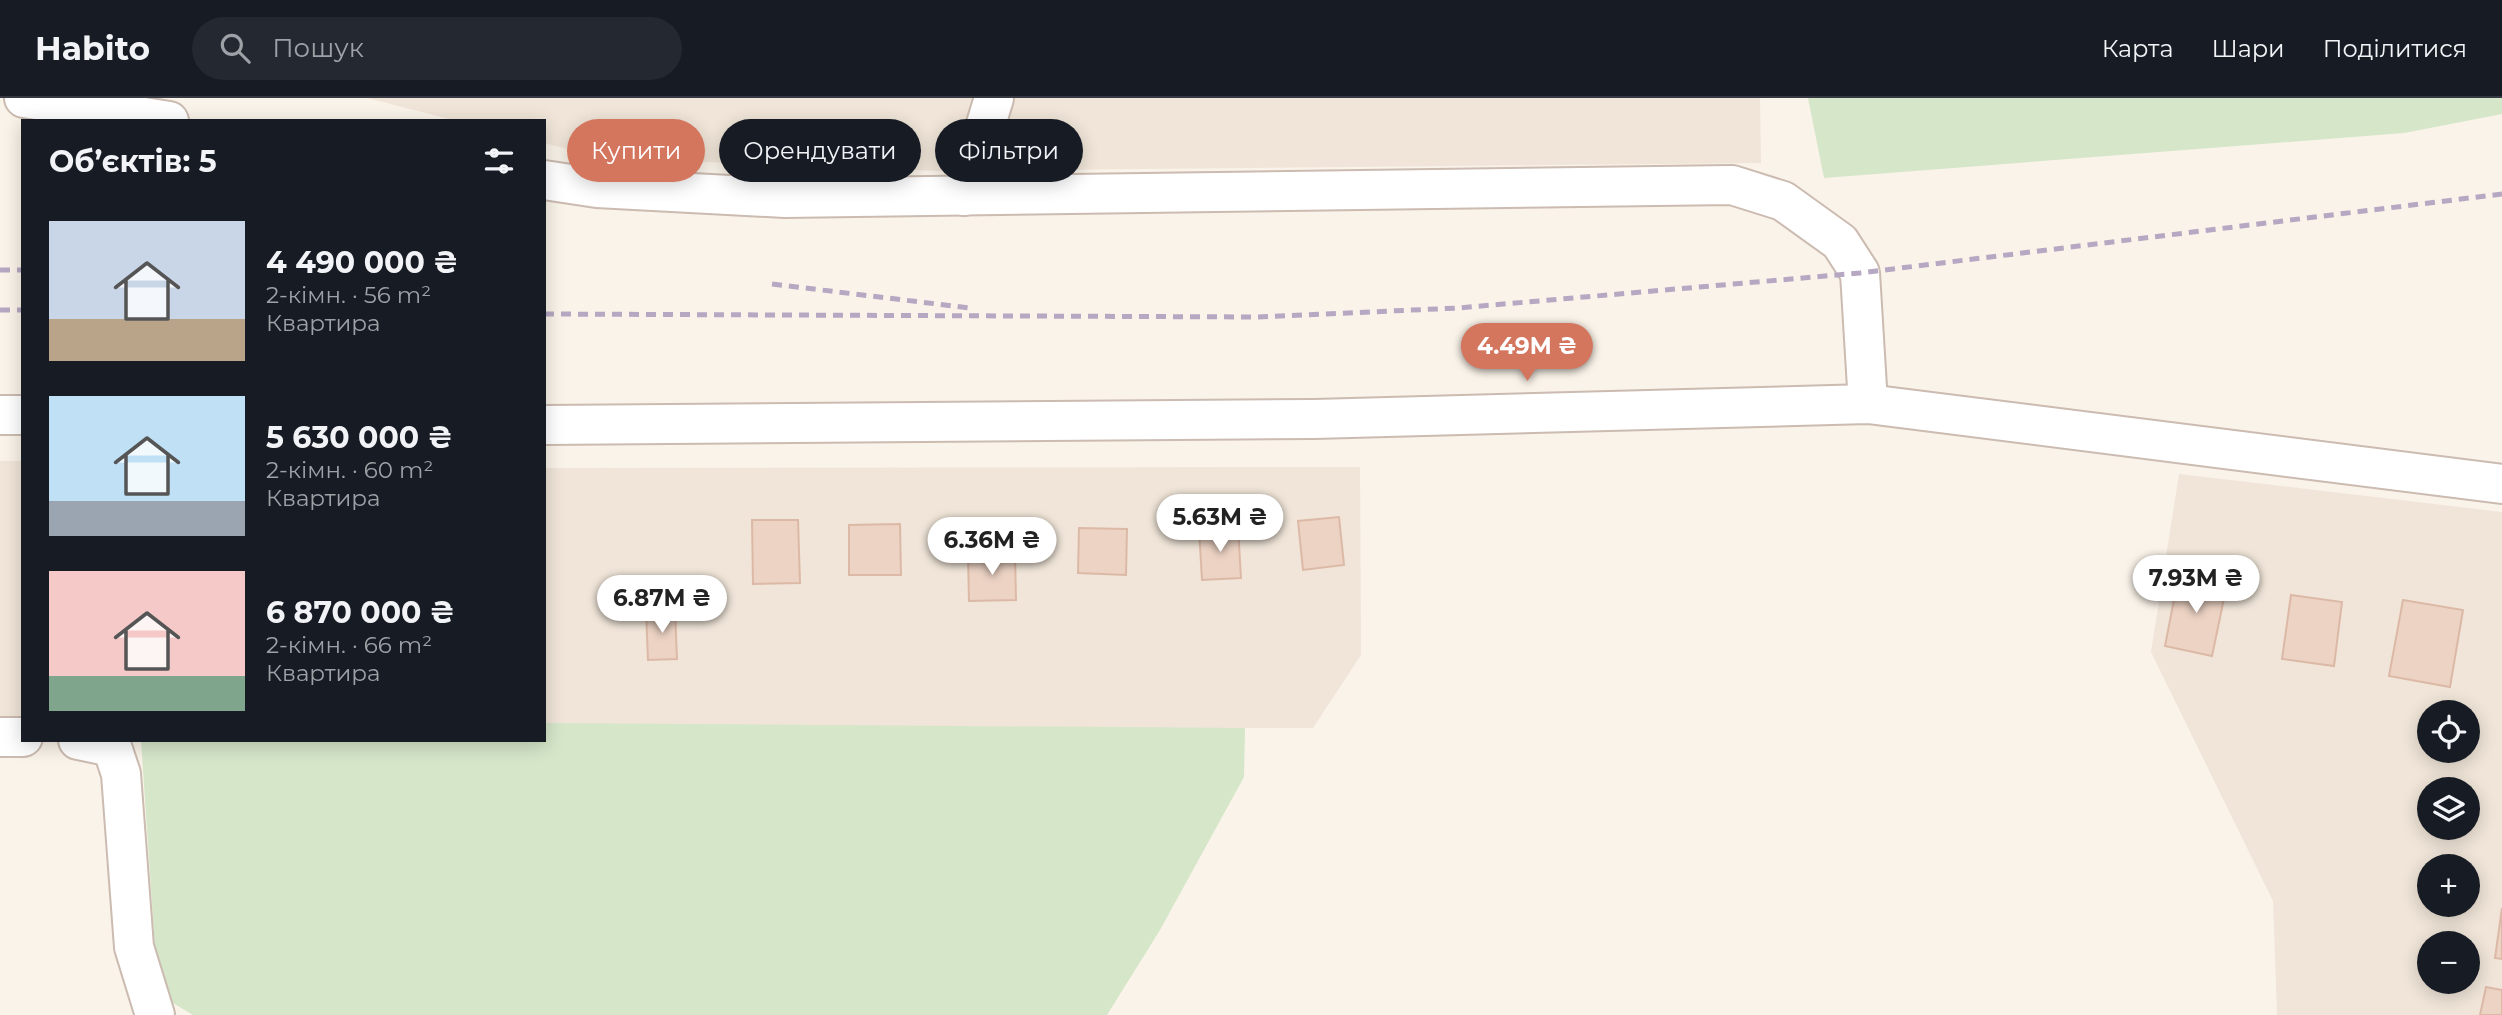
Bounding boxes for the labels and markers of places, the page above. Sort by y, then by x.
pin: 4.49M ₴ [1462,324,1592,383]
pin: 5.63M ₴ [1155,494,1285,554]
pin: 6.36M ₴ [927,518,1057,577]
pin: 7.93M ₴ [2131,556,2261,615]
pin: 6.87M ₴ [597,575,727,635]

